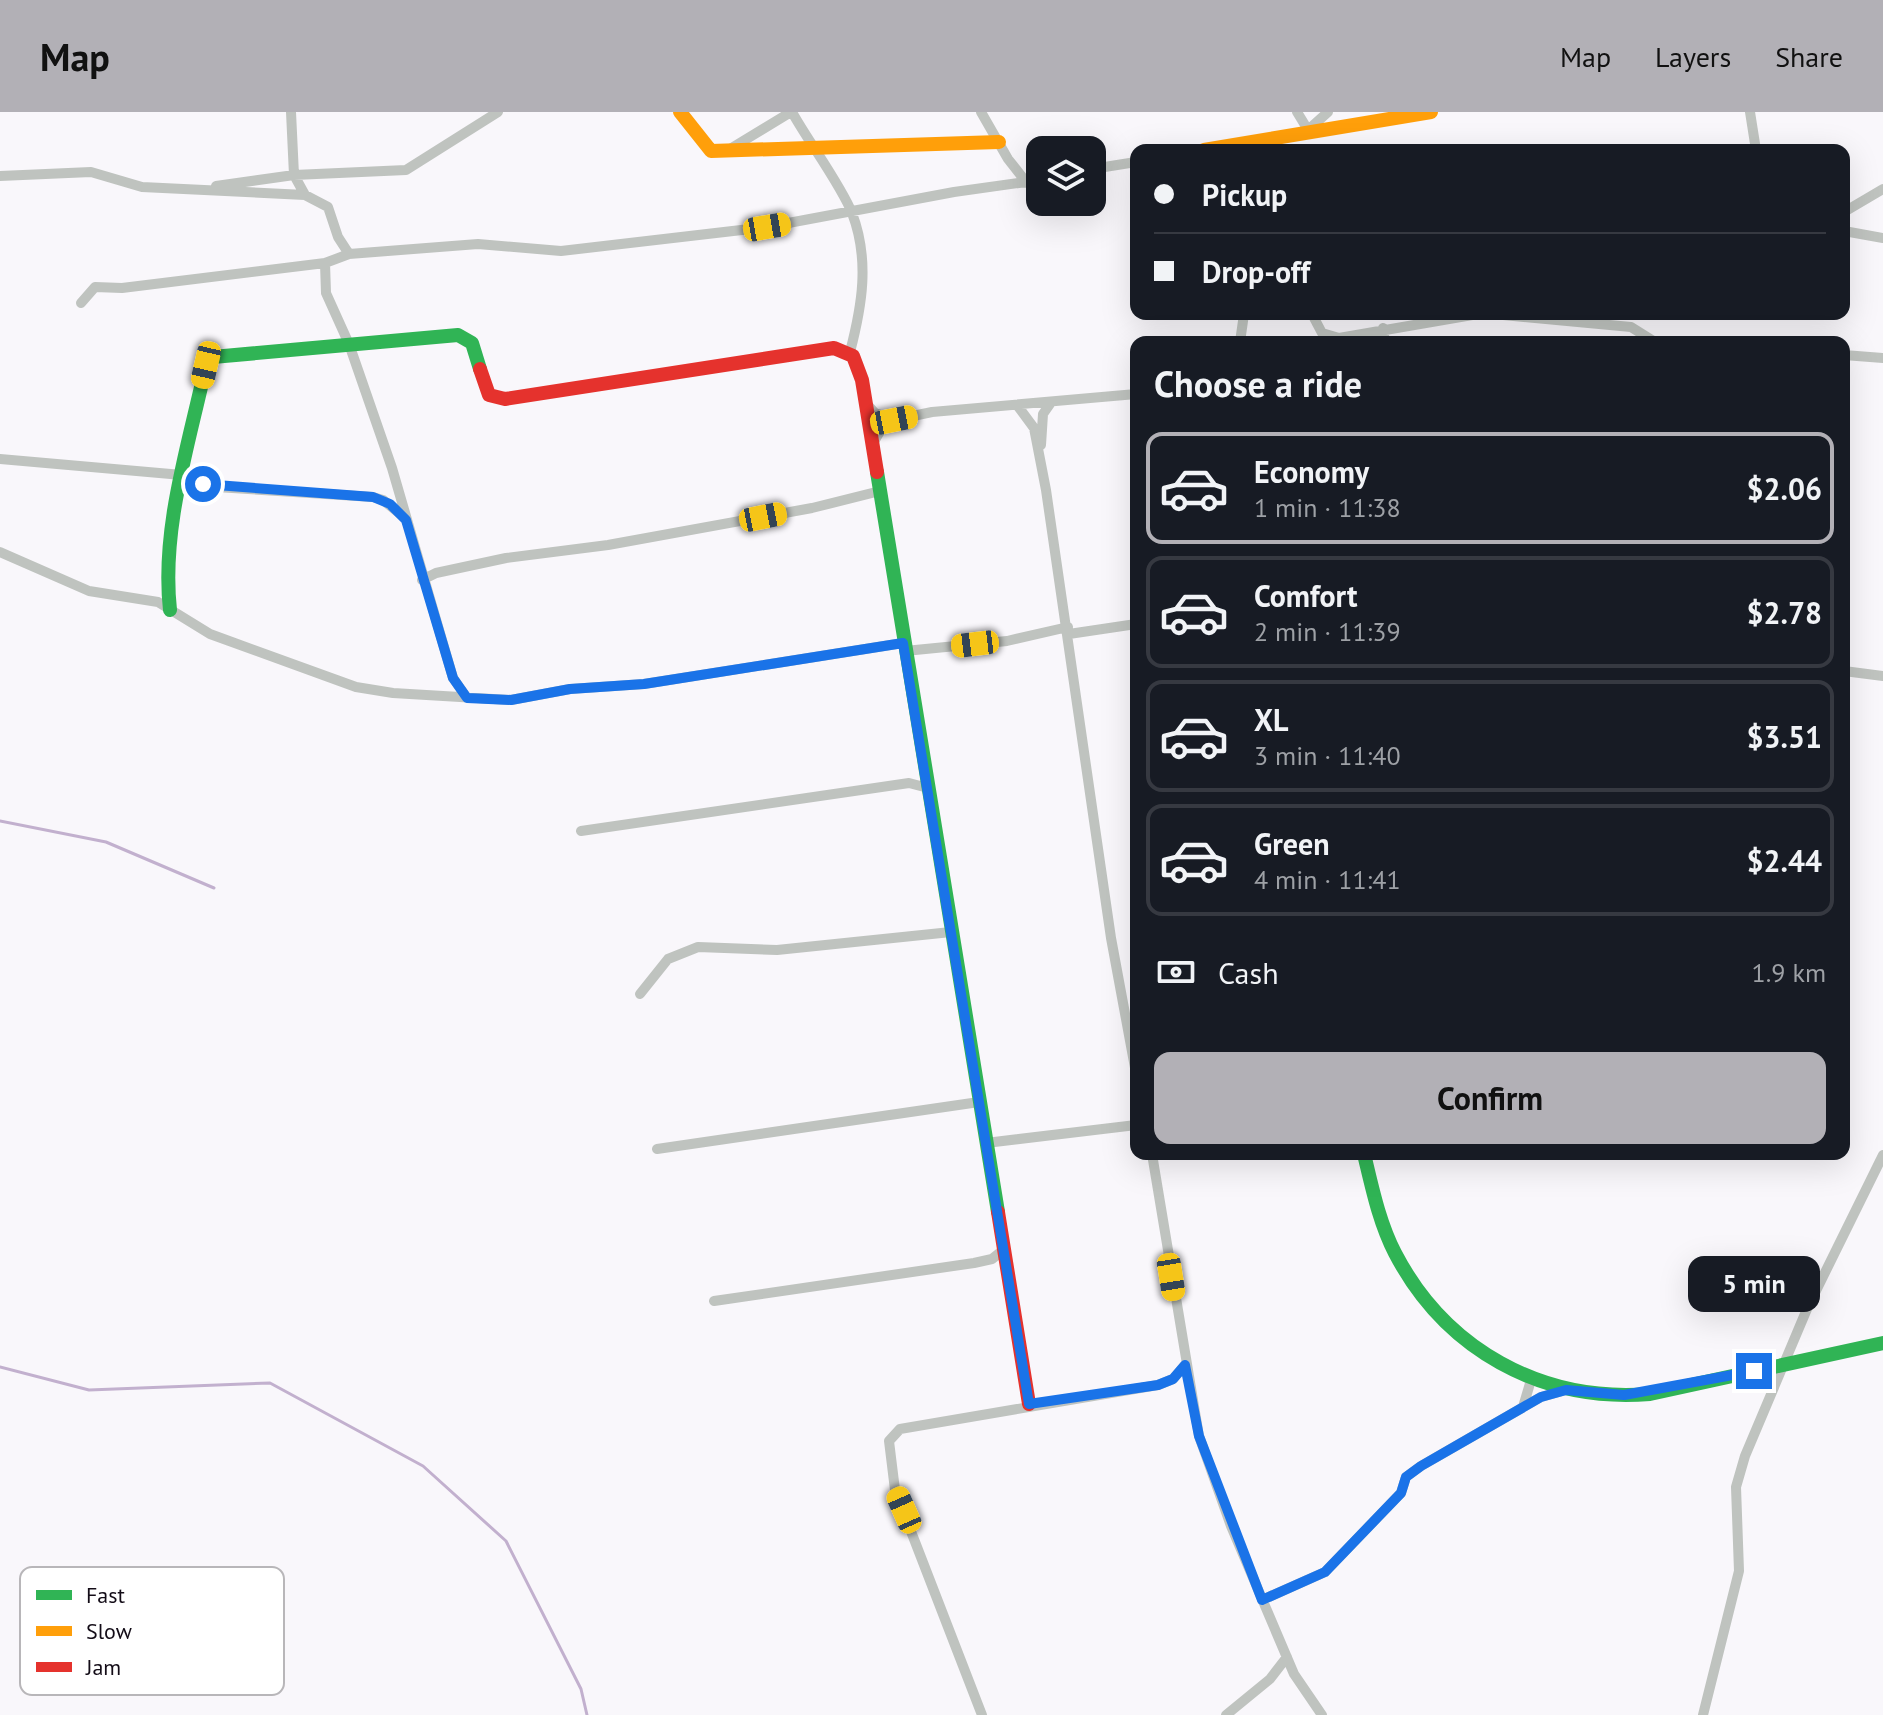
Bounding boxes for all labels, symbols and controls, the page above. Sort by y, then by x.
text: Map [40,32,110,81]
text: Map [1560,38,1611,75]
text: Layers [1655,38,1731,75]
text: Share [1775,38,1843,75]
map controls [1026,136,1106,216]
button: layers [1026,136,1106,216]
text: Pickup [1202,175,1287,214]
car [741,211,793,243]
text: Drop-off [1202,252,1310,291]
car [189,339,223,391]
text: Choose a ride [1154,360,1362,407]
car [868,404,920,436]
icon: car [1158,452,1230,524]
text: Economy [1254,452,1369,491]
route start [185,466,221,502]
text: $2.06 [1747,469,1822,508]
text: 1 min · 11:38 [1254,491,1401,524]
car [737,501,789,533]
icon: car [1158,576,1230,648]
text: Comfort [1254,576,1357,615]
text: $2.78 [1747,593,1822,632]
text: 2 min · 11:39 [1254,615,1401,648]
car [950,629,1000,659]
icon: car [1158,700,1230,772]
text: XL [1254,700,1288,739]
text: $3.51 [1747,717,1822,756]
text: 3 min · 11:40 [1254,739,1401,772]
icon: car [1158,824,1230,896]
text: Green [1254,824,1329,863]
text: $2.44 [1747,841,1822,880]
text: 4 min · 11:41 [1254,863,1401,896]
icon: cash [1154,950,1198,994]
text: Cash [1218,953,1279,992]
text: 1.9 km [1752,956,1826,989]
button: Confirm [1154,1052,1826,1144]
car [1155,1251,1187,1303]
callout: 5 min [1688,1255,1820,1311]
text: 5 min [1722,1267,1786,1300]
route end [1736,1353,1772,1389]
car [883,1483,925,1537]
legend [20,1567,284,1695]
text: Fast [86,1581,126,1609]
text: Slow [86,1617,132,1645]
text: Jam [85,1653,121,1681]

